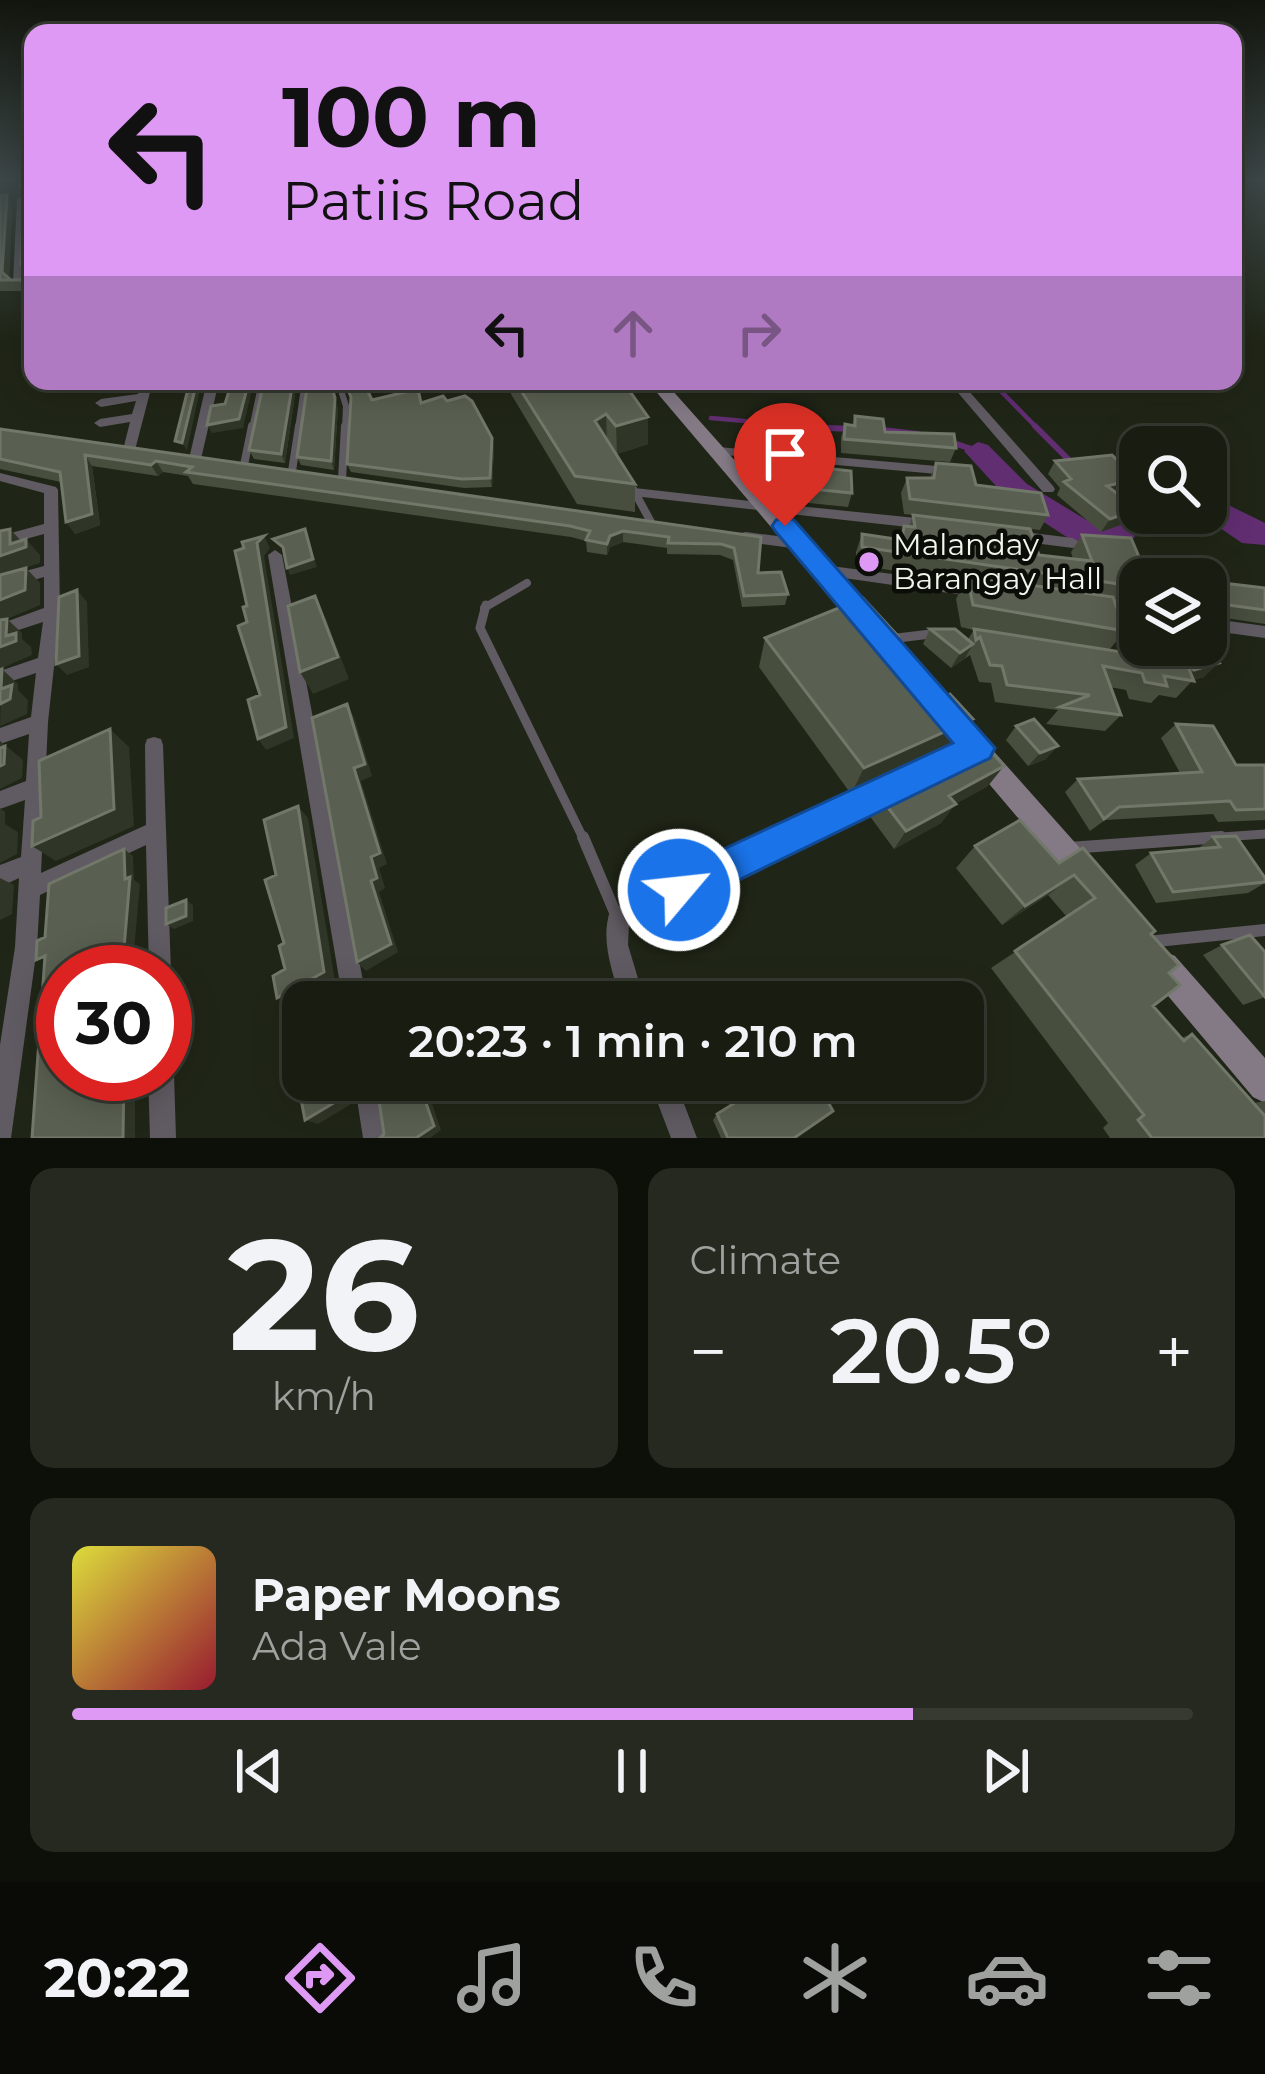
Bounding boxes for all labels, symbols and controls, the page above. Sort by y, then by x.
text: 100 m [282,66,541,168]
icon: left [84,72,240,228]
text: Patiis Road [282,168,585,234]
icon: left [474,300,540,366]
icon: ahead [600,300,666,366]
icon: right [726,300,792,366]
pin [734,403,836,526]
icon: arrive [752,421,818,487]
map controls [1119,426,1227,666]
button: search [1119,426,1227,534]
place label: Malanday Barangay Hall [893,526,1102,597]
marker: Malanday Barangay Hall [856,549,882,575]
button: layers [1119,558,1227,666]
position arrow [616,827,742,953]
speed limit sign: 30 [36,945,192,1101]
text: 20:23 · 1 min · 210 m [408,1013,858,1068]
text: 26 [228,1199,419,1389]
text: Climate [690,1236,841,1284]
text: 20.5° [830,1296,1053,1406]
text: − [690,1311,727,1392]
text: + [1155,1311,1193,1392]
text: km/h [272,1372,376,1420]
text: Paper Moons [252,1567,561,1622]
text: Ada Vale [252,1622,422,1670]
icon: previous [226,1738,292,1804]
icon: pause [599,1738,665,1804]
icon: next [973,1738,1039,1804]
icon: directions [278,1936,362,2020]
icon: music [450,1936,534,2020]
icon: phone [622,1936,706,2020]
icon: climate [793,1936,877,2020]
icon: car [965,1936,1049,2020]
icon: filters [1137,1936,1221,2020]
text: 20:22 [44,1945,190,2011]

